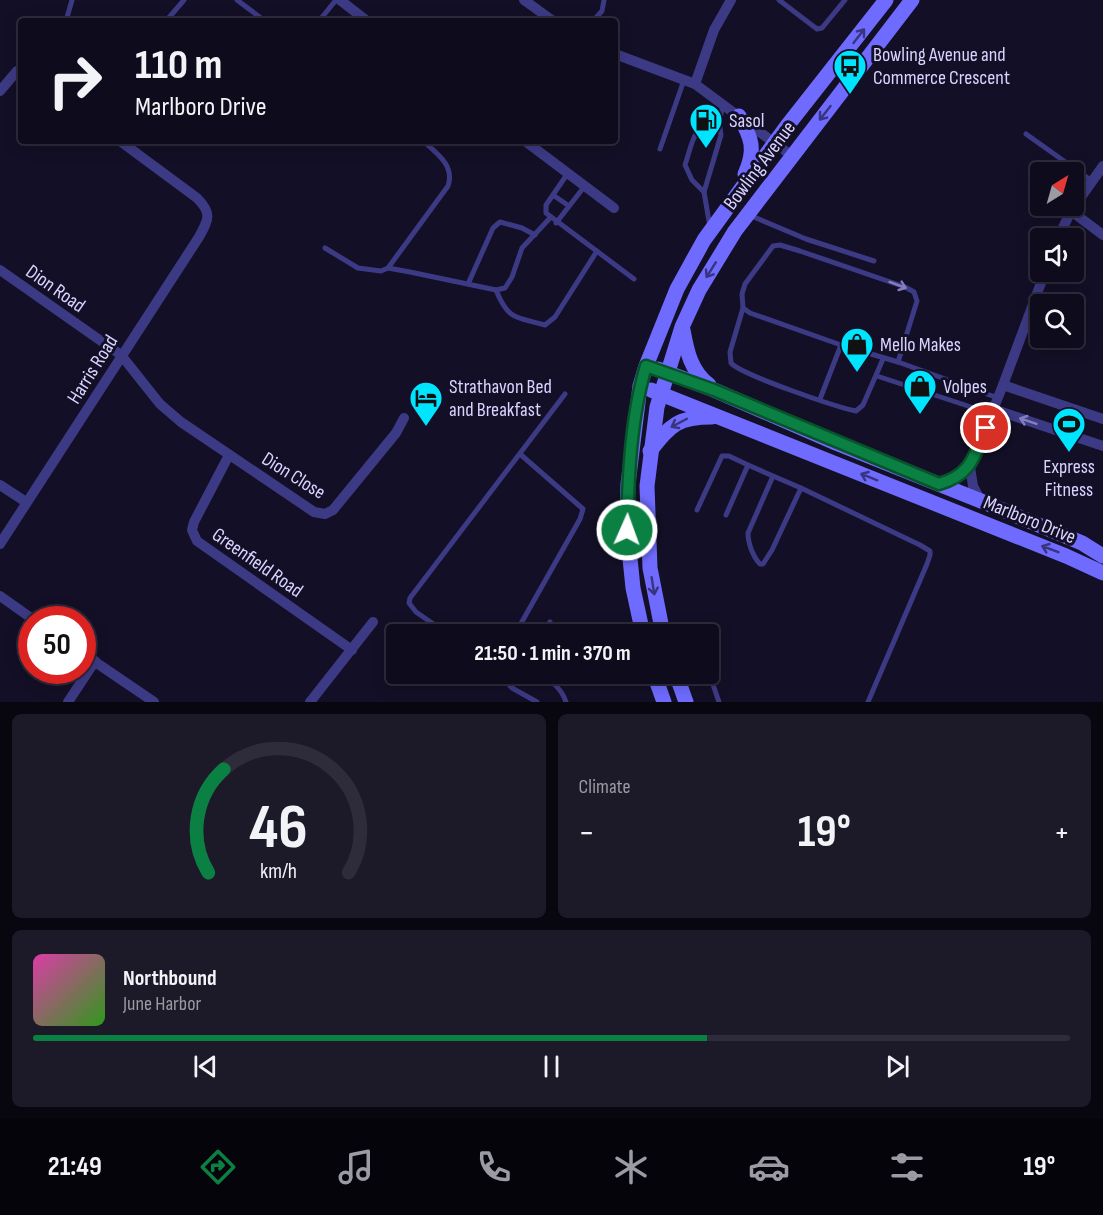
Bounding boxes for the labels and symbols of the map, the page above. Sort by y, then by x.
one-way arrow [852,28,865,44]
place label: Bowling Avenue and Commerce Crescent [873,43,1010,90]
bus stop icon: Bowling Avenue and Commerce Crescent [832,48,868,95]
fuel station icon: Sasol [688,102,724,149]
one-way arrow [819,105,832,121]
place label: Sasol [729,109,764,133]
street label: Bowling Avenue [719,117,801,215]
north arrow [1030,162,1084,216]
street label: Dion Road [21,260,90,318]
one-way arrow [704,261,716,278]
one-way arrow [888,280,907,291]
shop icon: Mello Makes [839,326,875,373]
street label: Harris Road [62,331,123,408]
place label: Mello Makes [880,333,961,357]
shop icon: Volpes [902,368,938,415]
place label: Strathavon Bed and Breakfast [449,375,552,422]
place label: Volpes [943,375,987,399]
hotel icon: Strathavon Bed and Breakfast [408,380,444,427]
pin [960,402,1011,453]
sports icon: Express Fitness [1051,406,1087,453]
one-way arrow [1019,415,1038,426]
one-way arrow [670,418,688,430]
street label: Dion Close [257,447,330,505]
place label: Express Fitness [1043,455,1095,502]
one-way arrow [860,471,879,482]
street label: Marlboro Drive [980,491,1079,549]
position arrow [595,498,659,562]
street label: Greenfield Road [207,523,307,603]
one-way arrow [1041,543,1060,554]
one-way arrow [647,576,658,595]
speed limit sign: 50 [18,606,96,684]

